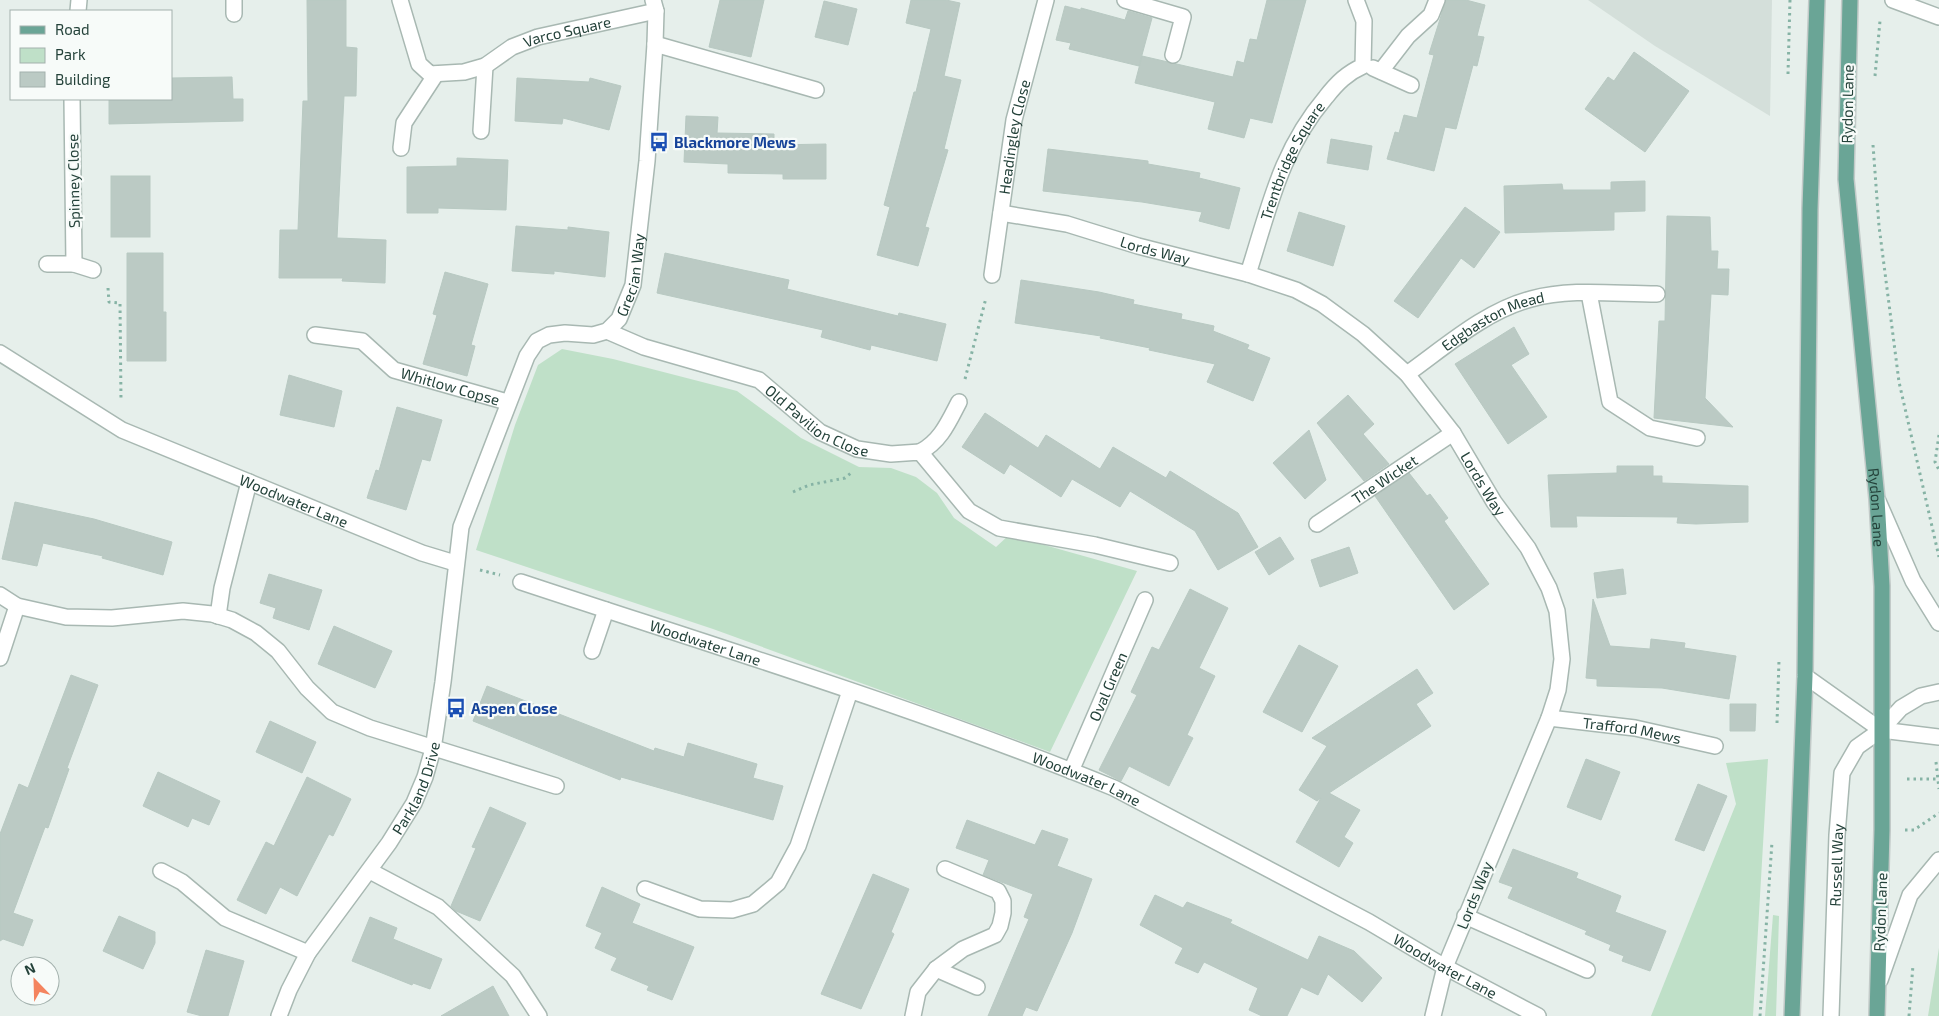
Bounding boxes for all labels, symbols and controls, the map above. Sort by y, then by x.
legend [10,10,172,100]
street label: Varco Square [521,12,613,51]
text: Road [55,20,90,38]
text: Park [55,45,86,63]
street label: Rydon Lane [1837,64,1857,144]
text: Building [55,70,111,88]
street label: Headingley Close [995,77,1033,195]
street label: Trentbridge Square [1256,98,1328,222]
bus stop icon: Blackmore Mews [648,131,670,153]
place label: Blackmore Mews [674,133,796,151]
street label: Spinney Close [63,134,83,228]
street label: Grecian Way [612,232,648,319]
street label: Lords Way [1118,232,1192,268]
street label: Edgbaston Mead [1438,287,1546,355]
street label: Whitlow Copse [399,363,502,409]
street label: Old Pavilion Close [762,381,870,460]
street label: Lords Way [1457,448,1510,519]
street label: The Wicket [1348,450,1421,507]
street label: Rydon Lane [1865,467,1889,547]
street label: Woodwater Lane [237,470,351,531]
street label: Woodwater Lane [648,616,763,669]
street label: Oval Green [1085,649,1130,724]
bus stop icon: Aspen Close [445,697,467,719]
place label: Aspen Close [471,699,558,717]
street label: Trafford Mews [1582,713,1683,747]
street label: Parkland Drive [388,740,443,838]
street label: Woodwater Lane [1030,748,1144,809]
street label: Russell Way [1826,823,1847,907]
street label: Lords Way [1452,858,1496,932]
street label: Rydon Lane [1870,872,1890,952]
street label: Woodwater Lane [1390,930,1500,1002]
north arrow [10,956,60,1006]
text: N [22,959,38,978]

